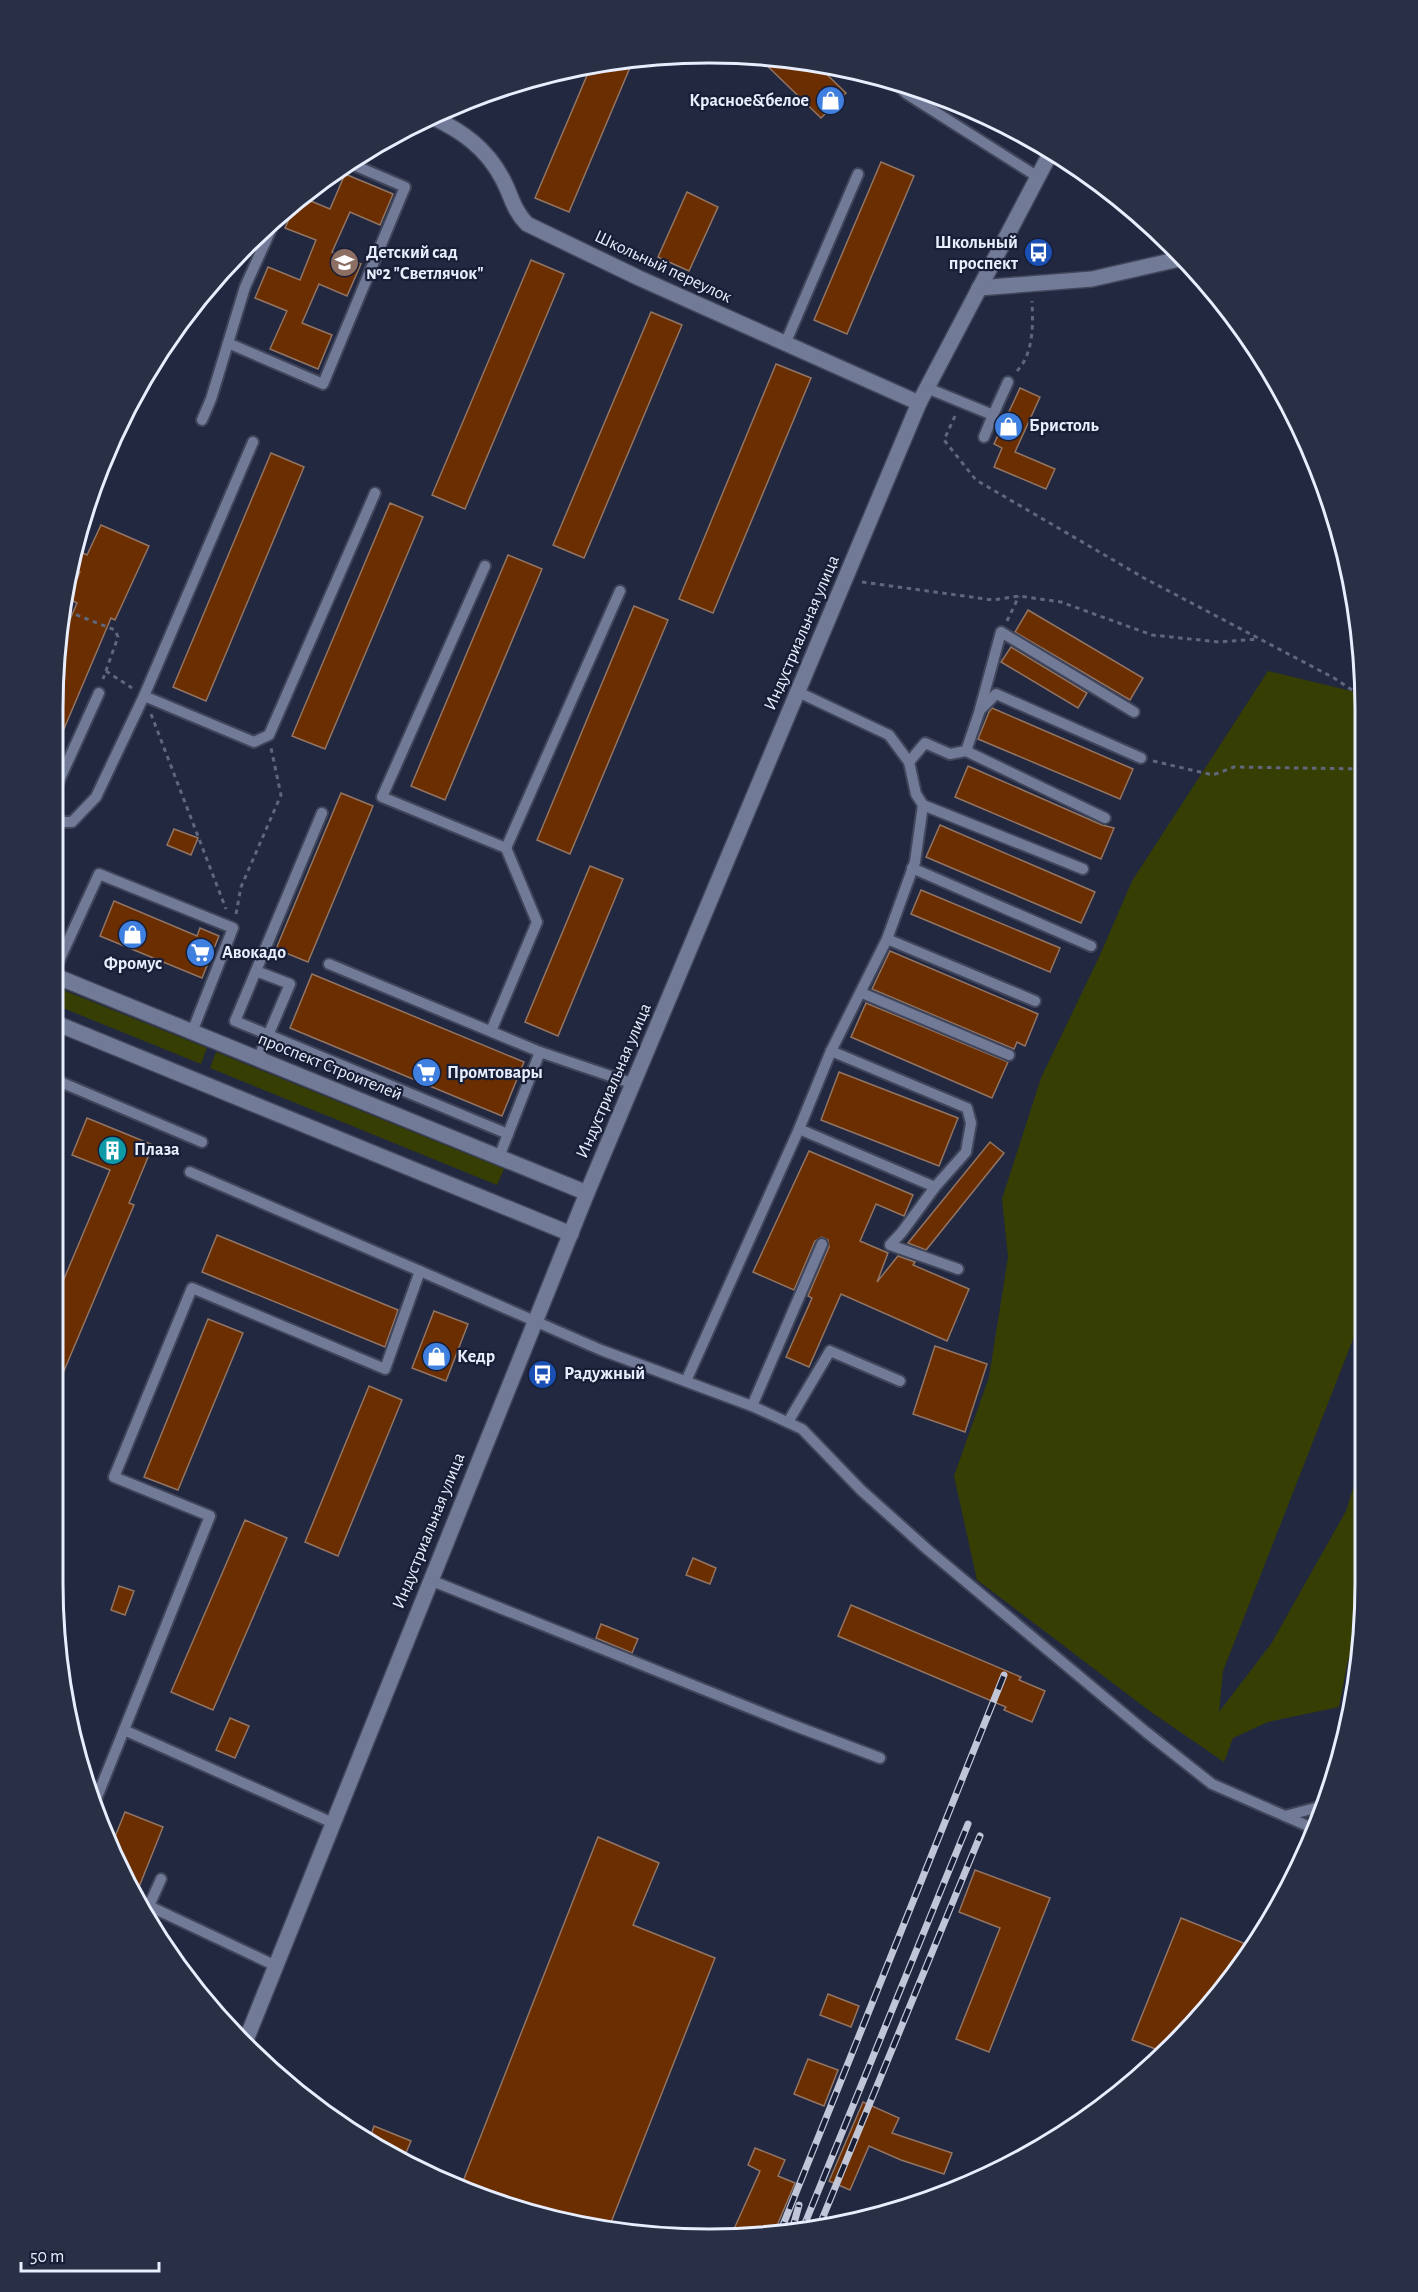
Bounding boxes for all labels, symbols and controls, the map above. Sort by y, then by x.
shop icon: Красное&белое [814,85,846,117]
place label: Красное&белое [689,92,809,110]
street label: Школьный переулок [592,227,735,307]
place label: Школьный проспект [935,234,1019,273]
bus stop icon: Школьный проспект [1023,237,1055,269]
place label: Детский сад №2 "Светлячок" [366,244,484,283]
school or university icon: Детский сад №2 "Светлячок" [329,247,361,279]
shop icon: Бристоль [992,410,1024,442]
place label: Бристоль [1029,417,1100,435]
street label: Индустриальная улица [761,553,843,713]
shop icon: Фромус [117,919,149,951]
supermarket icon: Авокадо [185,937,217,969]
place label: Авокадо [222,944,286,962]
place label: Фромус [104,955,162,973]
street label: Индустриальная улица [573,1001,655,1161]
street label: проспект Строителей [255,1030,405,1104]
supermarket icon: Промтовары [410,1057,442,1089]
place label: Промтовары [447,1064,543,1082]
building icon: Плаза [97,1134,129,1166]
place label: Плаза [134,1141,180,1159]
shop icon: Кедр [420,1341,452,1373]
place label: Кедр [457,1348,495,1366]
bus stop icon: Радужный [527,1358,559,1390]
place label: Радужный [564,1365,645,1383]
street label: Индустриальная улица [389,1450,469,1612]
scale bar [21,2235,159,2273]
text: 50 m [30,2248,64,2266]

